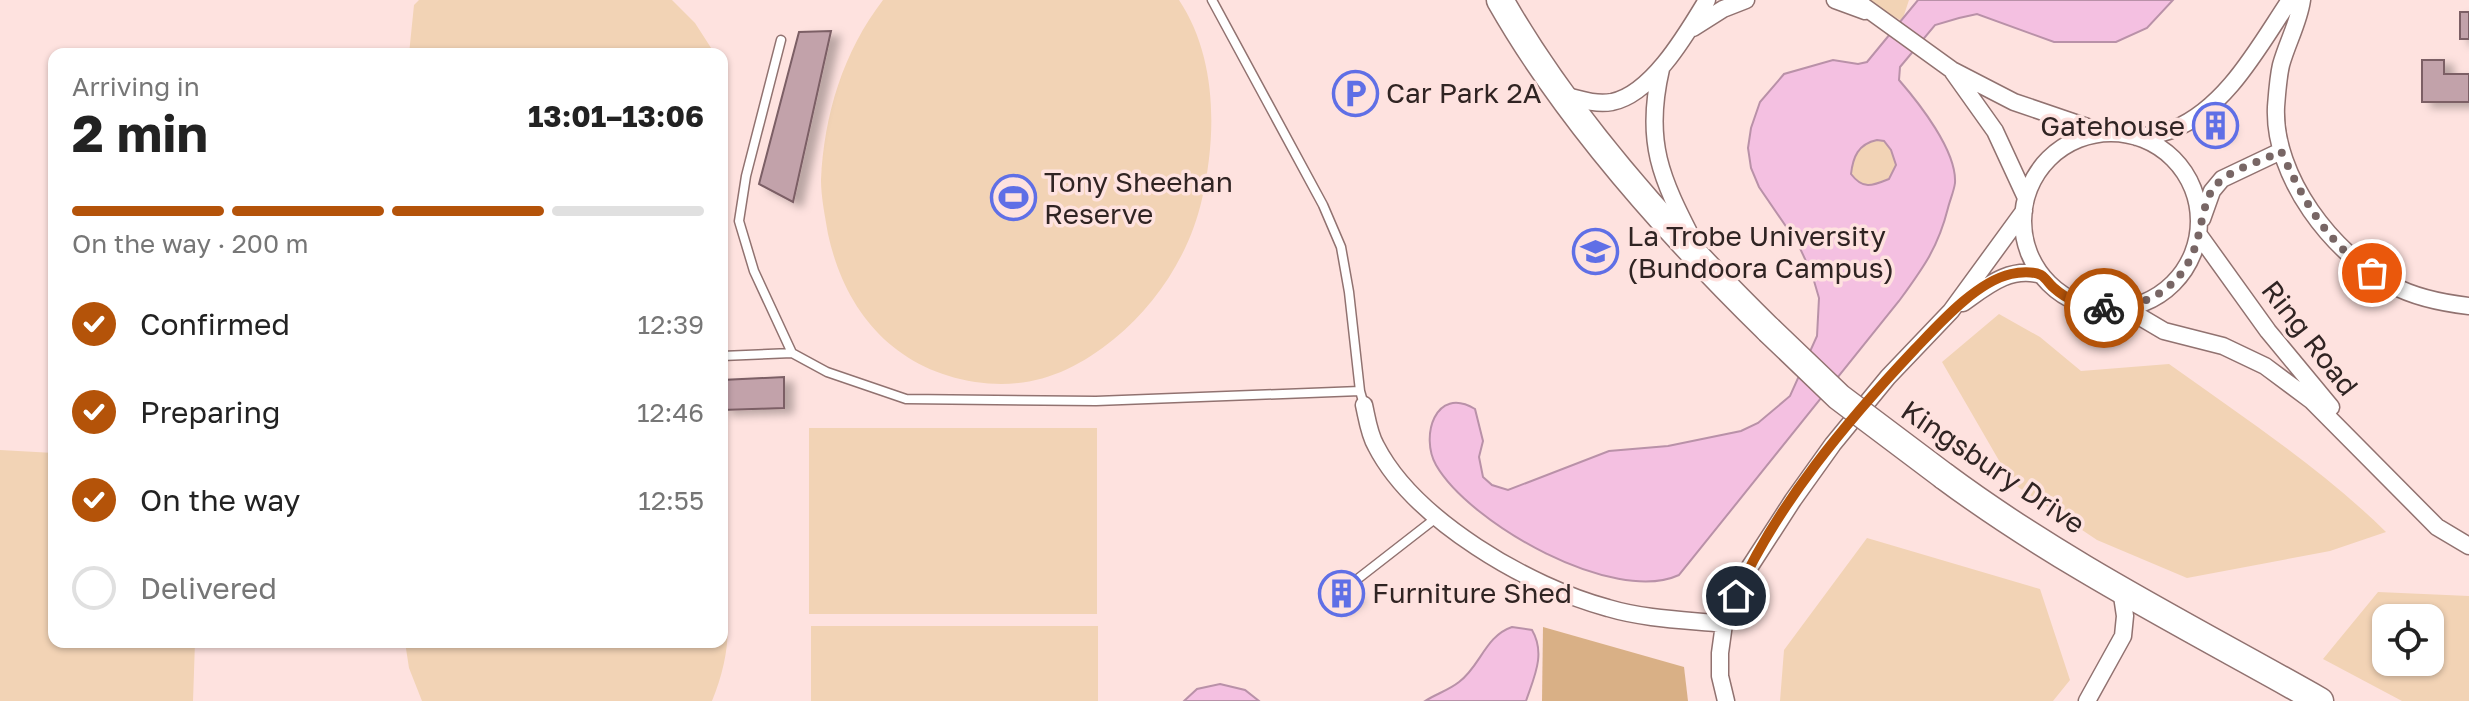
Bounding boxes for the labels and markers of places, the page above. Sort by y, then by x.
parking icon: Car Park 2A [1331,69,1379,117]
place label: Car Park 2A [1386,76,1542,109]
building icon: Gatehouse [2192,102,2240,150]
place label: Gatehouse [2040,109,2185,142]
place label: Tony Sheehan Reserve [1044,165,1233,230]
sports icon: Tony Sheehan Reserve [989,174,1037,222]
place label: La Trobe University (Bundoora Campus) [1627,219,1894,284]
school or university icon: La Trobe University (Bundoora Campus) [1572,228,1620,276]
pin [2338,239,2406,307]
pin [1702,562,1770,630]
building icon: Furniture Shed [1317,569,1365,617]
place label: Furniture Shed [1372,576,1572,609]

